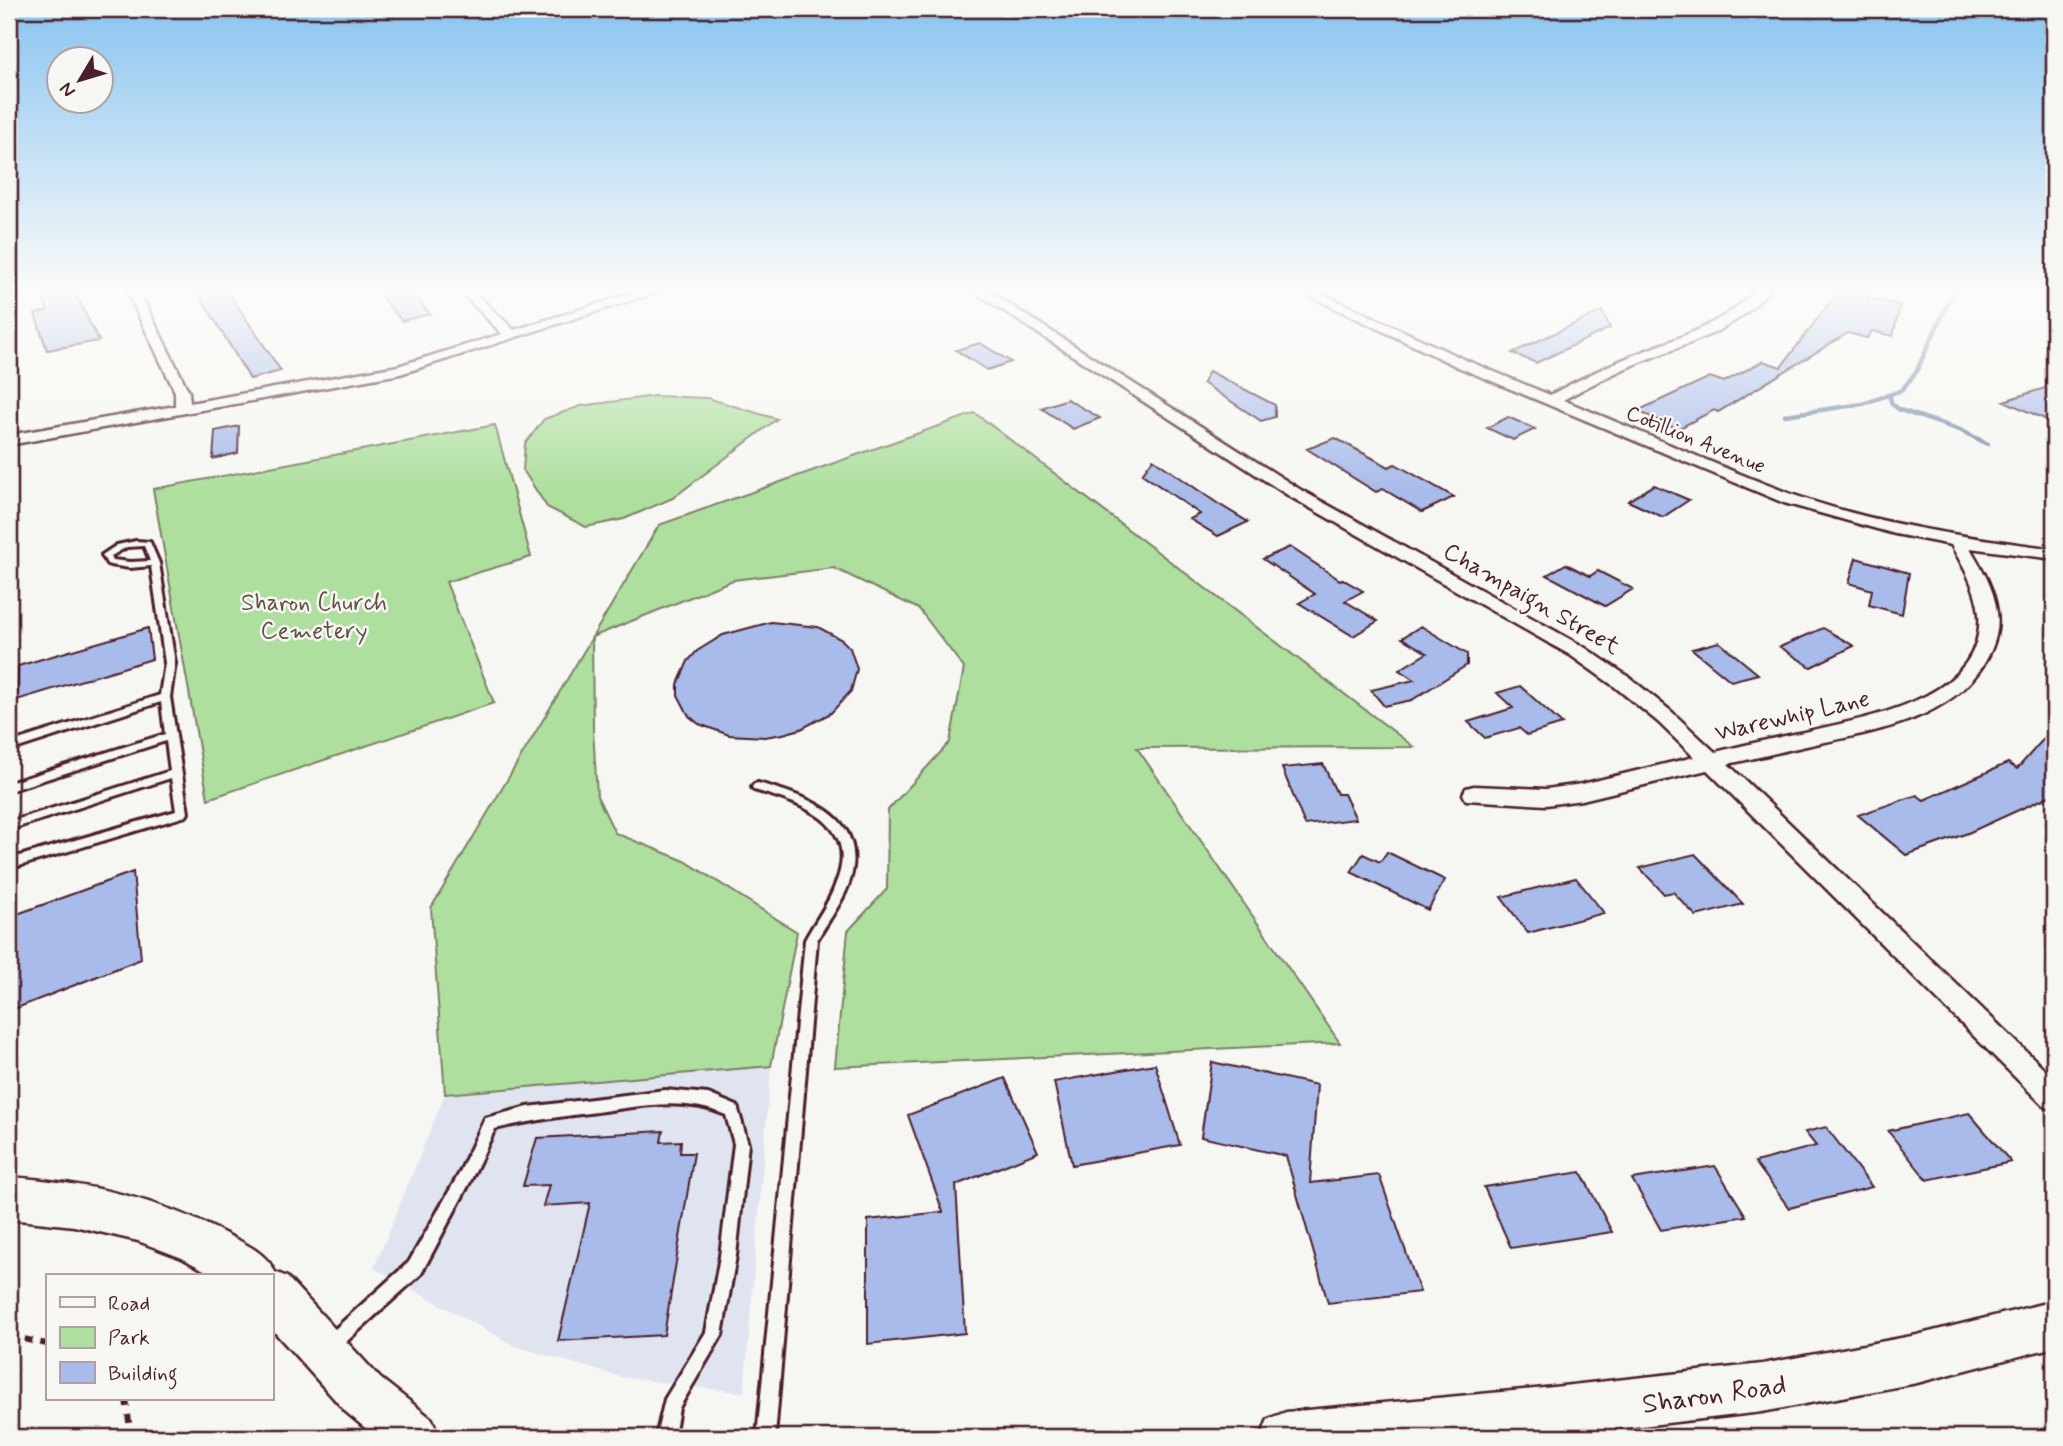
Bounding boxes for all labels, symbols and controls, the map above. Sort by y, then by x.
north arrow [46,46,116,116]
text: N [54,77,82,102]
street label: Cotillion Avenue [1622,399,1769,481]
street label: Champaign Street [1436,536,1625,665]
park label: Sharon Church Cemetery [241,588,387,647]
street label: Warewhip Lane [1712,684,1873,749]
legend [46,1274,273,1400]
text: Road [108,1290,150,1318]
text: Park [108,1324,150,1352]
text: Building [108,1360,178,1390]
street label: Sharon Road [1640,1367,1789,1424]

